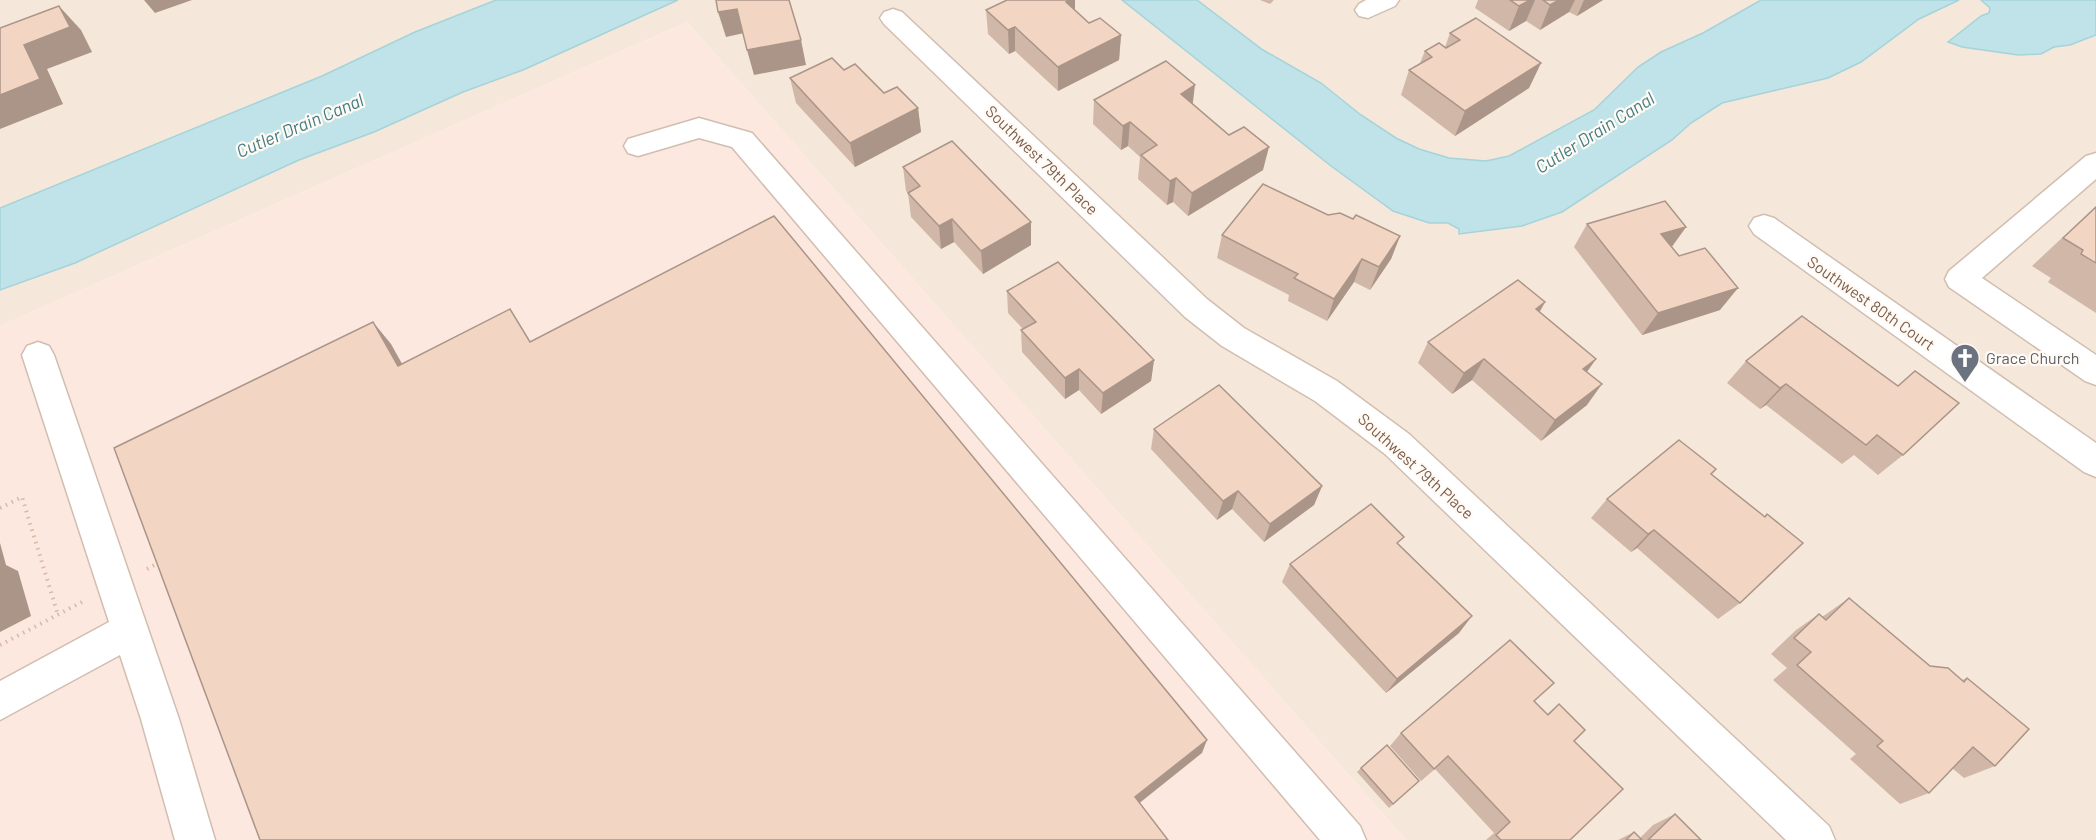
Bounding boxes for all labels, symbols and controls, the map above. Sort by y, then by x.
water label: Cutler Drain Canal [1531,87,1658,178]
water label: Cutler Drain Canal [233,88,367,162]
street label: Southwest 79th Place [982,101,1103,218]
street label: Southwest 80th Court [1804,251,1939,354]
church icon: Grace Church [1949,342,1981,384]
place label: Grace Church [1986,348,2079,367]
street label: Southwest 79th Place [1355,409,1478,523]

